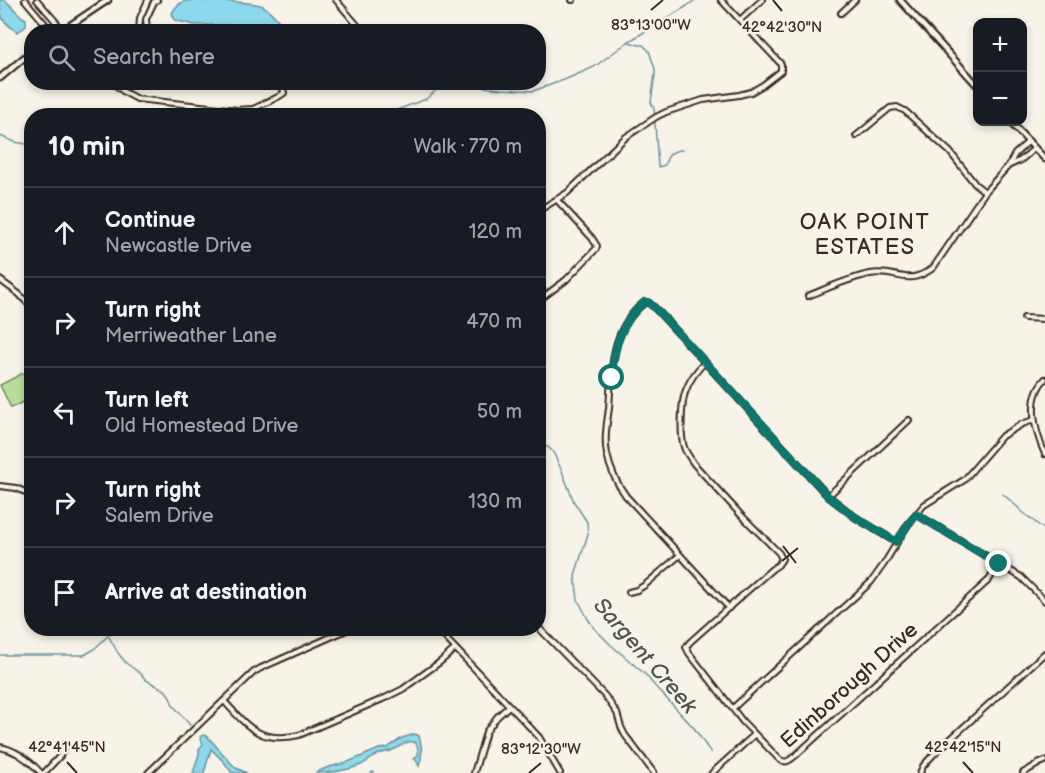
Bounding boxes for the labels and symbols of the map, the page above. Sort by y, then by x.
text: 83°13'00"W [611,16,691,35]
text: 42°42'30"N [742,18,822,37]
district label: OAK POINT ESTATES [800,209,930,261]
route start [598,364,624,390]
route end [985,550,1011,576]
water label: Sargent Creek [587,593,703,720]
street label: Edinborough Drive [776,617,923,754]
text: 42°41'45"N [28,738,106,757]
text: 42°42'15"N [924,738,1002,757]
text: 83°12'30"W [501,740,581,759]

